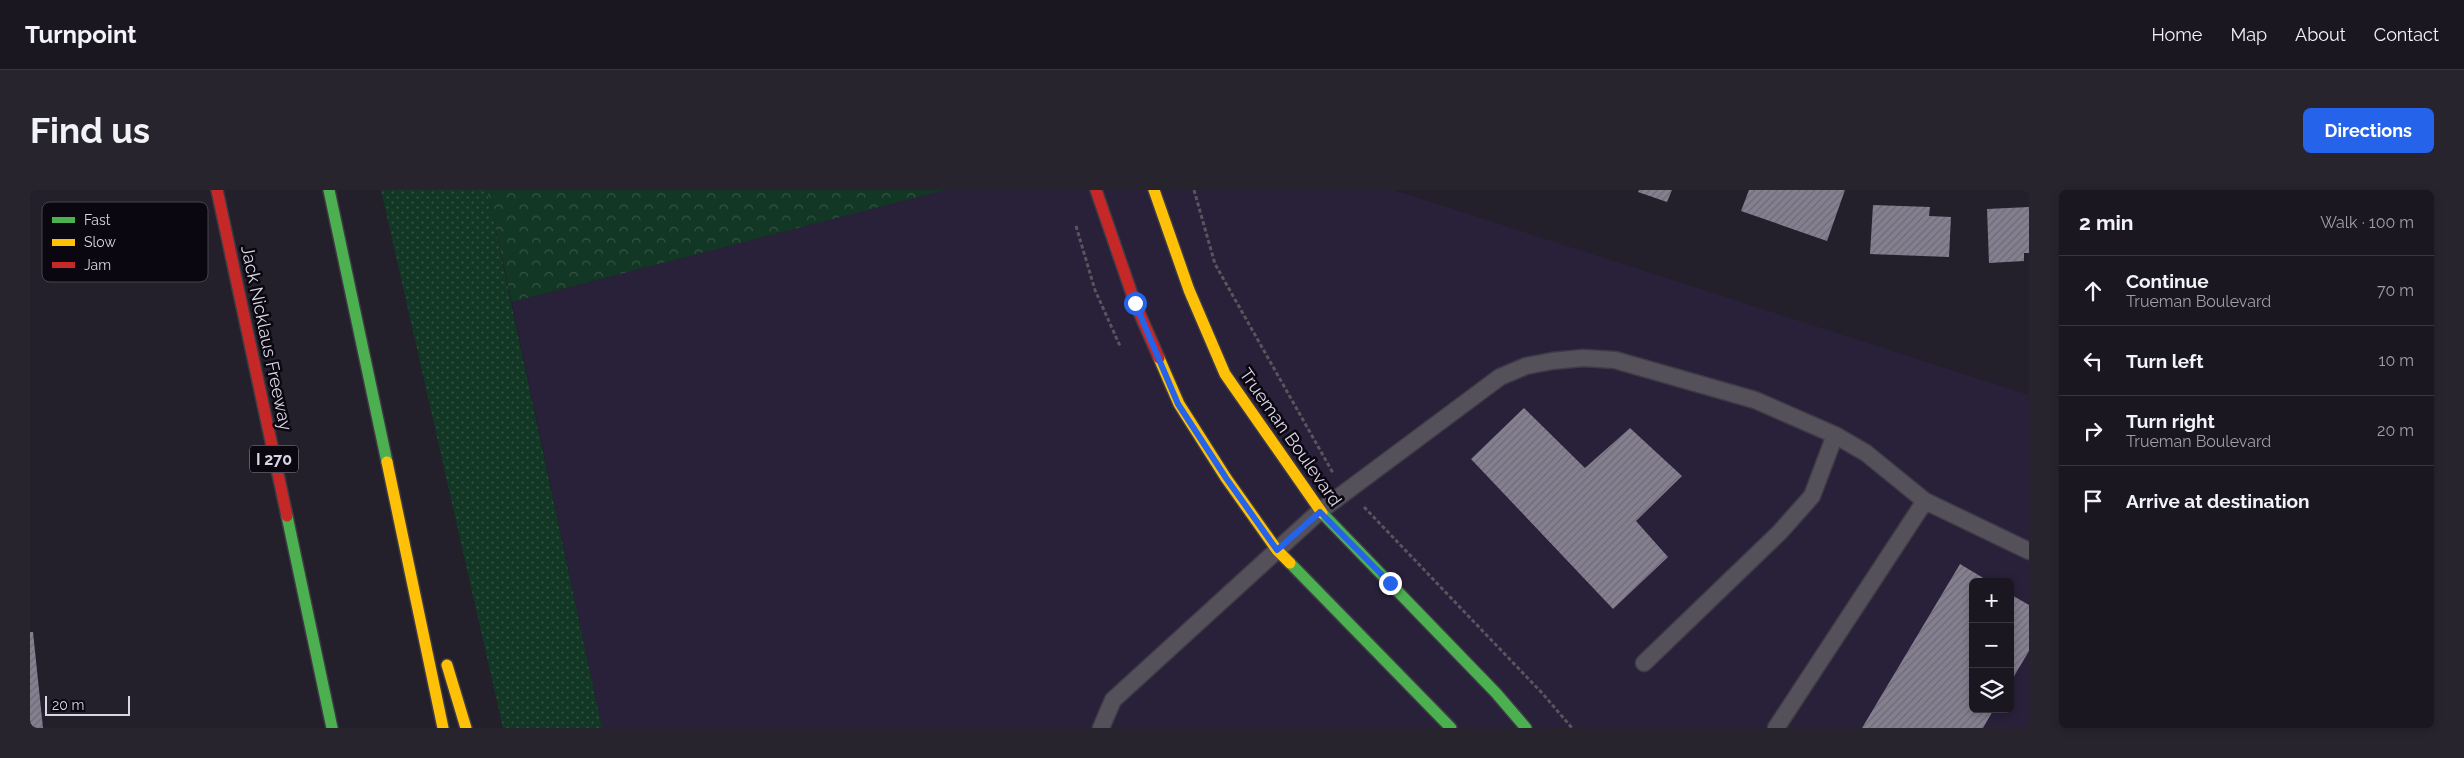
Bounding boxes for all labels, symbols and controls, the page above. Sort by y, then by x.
text: Turnpoint [25,20,137,49]
text: Home [2151,24,2202,45]
text: Map [2230,24,2267,45]
text: About [2295,24,2346,45]
text: Contact [2374,24,2439,45]
button: Directions [2303,108,2434,153]
text: Find us [30,110,150,151]
legend [42,202,208,282]
text: 2 min [2079,210,2133,235]
text: Fast [84,212,111,228]
text: Walk · 100 m [2320,213,2414,232]
text: Slow [84,234,116,250]
street label: Jack Nicklaus Freeway [237,243,297,433]
text: Jam [84,257,111,273]
text: Continue [2126,270,2209,292]
icon: ahead [2079,277,2107,305]
text: 70 m [2377,281,2414,300]
route start [1124,292,1147,315]
text: Trueman Boulevard [2126,292,2271,311]
icon: left [2079,347,2107,375]
text: Turn left [2126,350,2203,372]
text: 10 m [2379,351,2414,370]
street label: Trueman Boulevard [1236,364,1346,510]
text: Turn right [2126,410,2215,432]
icon: right [2079,417,2107,445]
text: 20 m [2377,421,2414,440]
text: Trueman Boulevard [2126,432,2271,451]
road number: I 270 [250,445,298,472]
icon: arrive [2079,487,2107,515]
text: Arrive at destination [2126,490,2310,512]
route end [1379,572,1402,595]
map controls [1969,578,2014,713]
button: + [1969,578,2014,623]
button: − [1969,623,2014,668]
button: layers [1969,668,2014,713]
scale bar [45,693,130,716]
text: 20 m [52,697,84,713]

